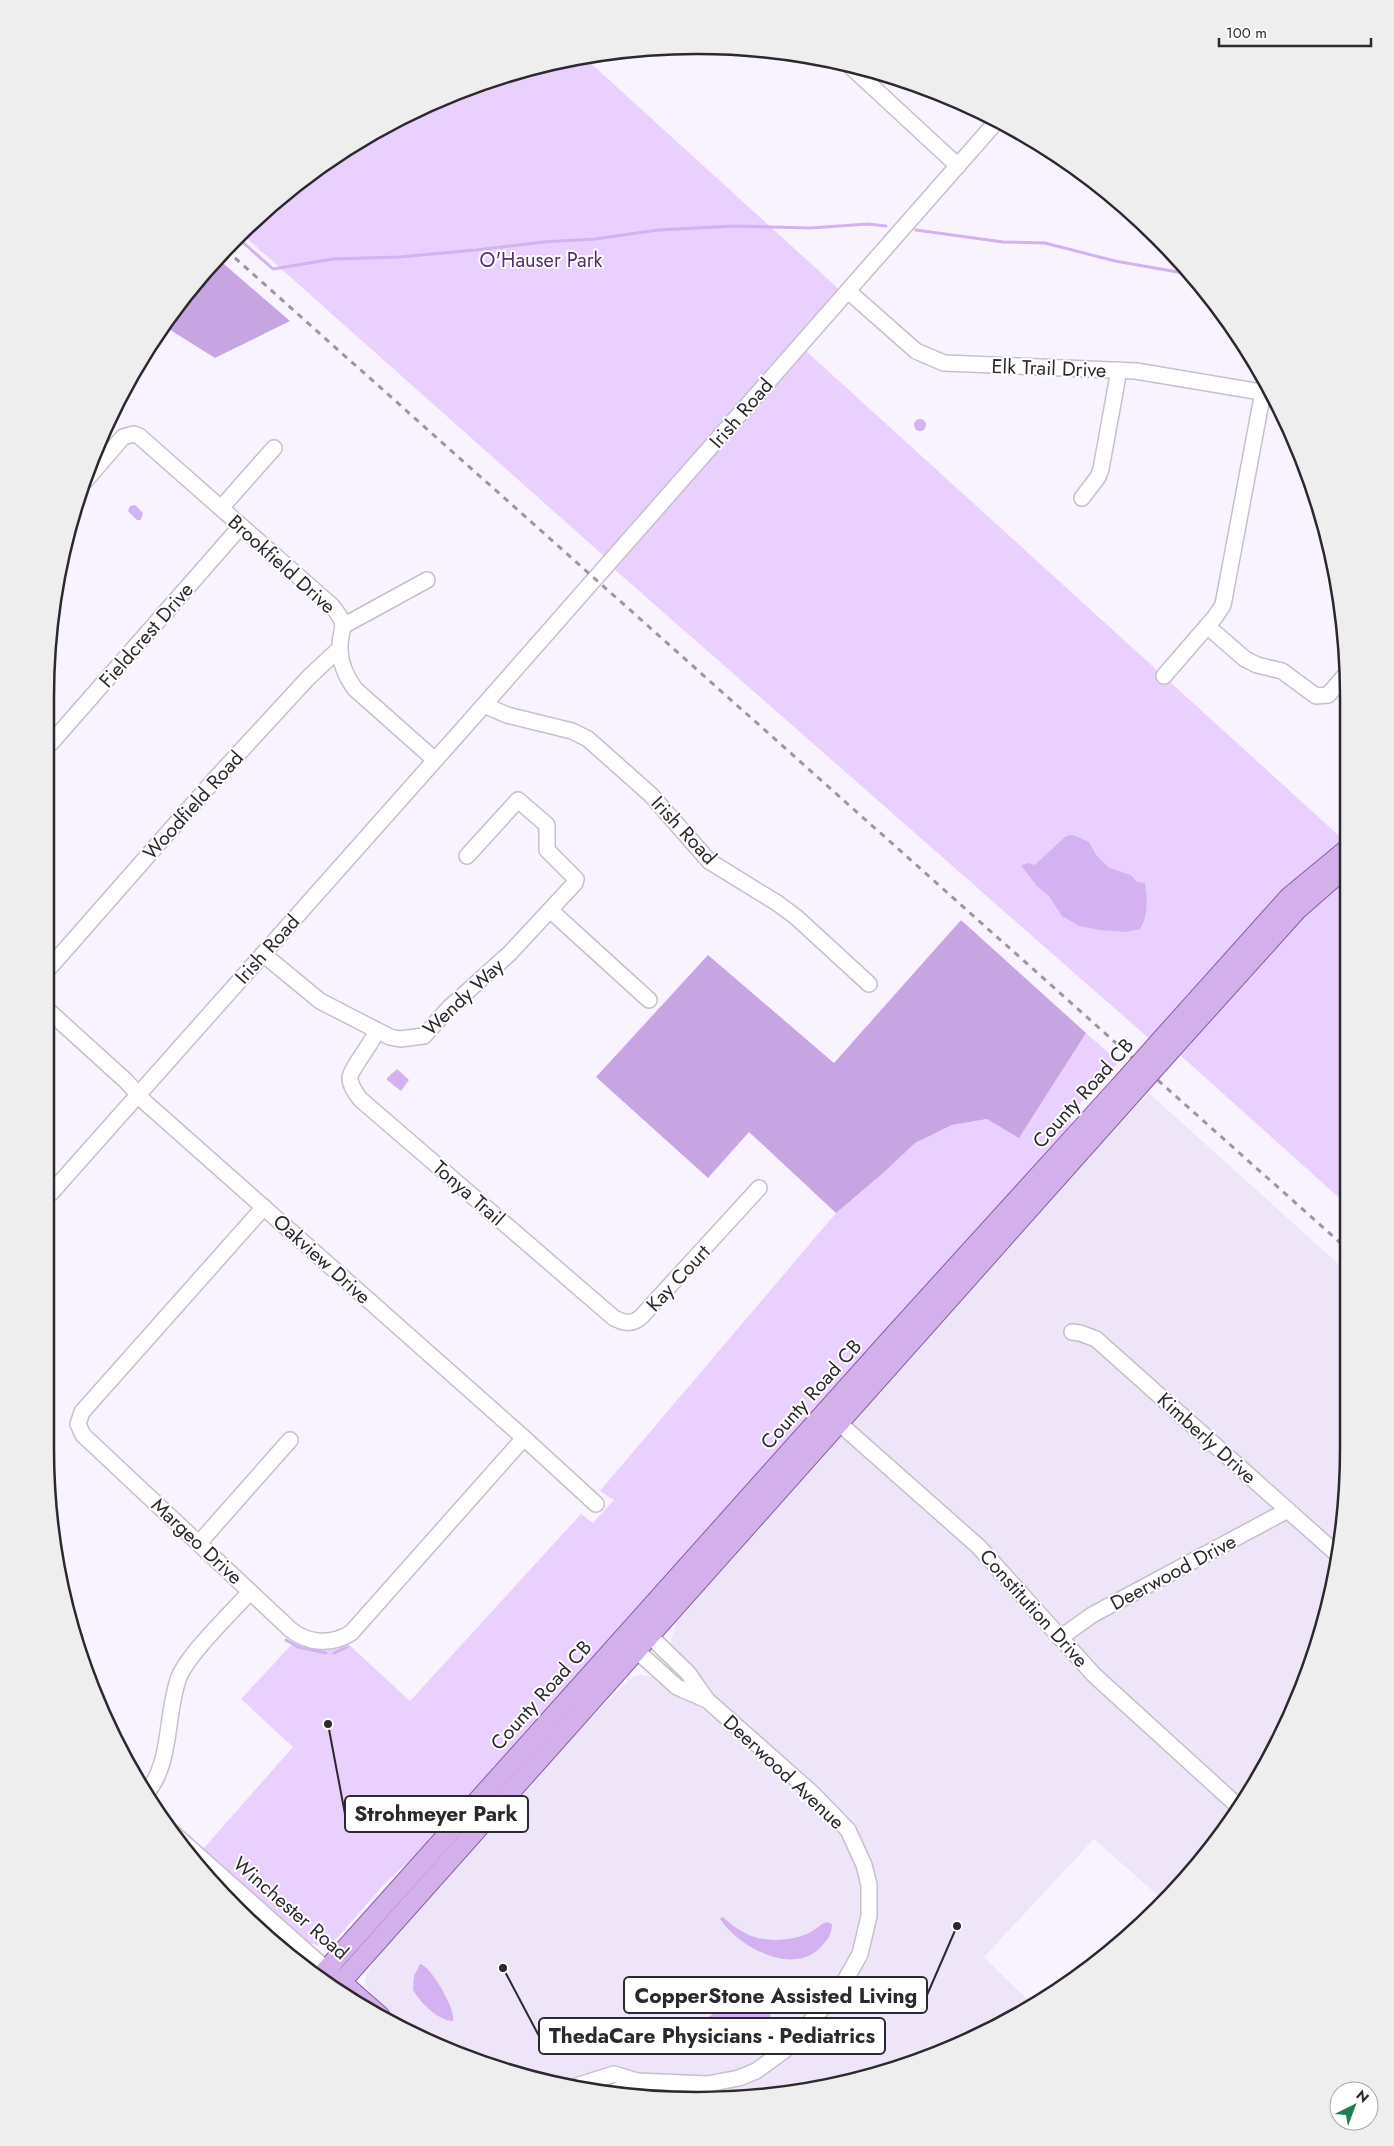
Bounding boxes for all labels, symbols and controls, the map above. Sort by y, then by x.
scale bar [1219,15,1372,47]
text: 100 m [1226,22,1267,44]
park label: O'Hauser Park [480,246,603,275]
street label: Elk Trail Drive [991,352,1107,385]
street label: Irish Road [703,372,780,455]
street label: Brookfield Drive [221,508,342,621]
street label: Fieldcrest Drive [92,576,200,694]
street label: Woodfield Road [136,744,250,866]
street label: Irish Road [644,789,723,871]
street label: Irish Road [228,908,306,990]
street label: Wendy Way [416,952,510,1043]
street label: County Road CB [1026,1032,1141,1155]
street label: Tonya Trail [426,1154,511,1233]
street label: Oakview Drive [266,1208,377,1311]
street label: Kay Court [640,1238,717,1318]
street label: County Road CB [754,1333,869,1456]
street label: Kimberly Drive [1151,1386,1263,1491]
street label: Margeo Drive [145,1491,249,1591]
street label: Deerwood Drive [1105,1527,1241,1618]
street label: Constitution Drive [973,1543,1095,1674]
street label: County Road CB [484,1634,599,1757]
street label: Deerwood Avenue [717,1708,851,1836]
callout: Strohmeyer Park [345,1796,528,1832]
text: Strohmeyer Park [354,1799,518,1829]
street label: Winchester Road [226,1850,355,1967]
callout: CopperStone Assisted Living [624,1977,927,2013]
text: CopperStone Assisted Living [635,1981,917,2011]
callout: ThedaCare Physicians - Pediatrics [539,2018,885,2054]
text: ThedaCare Physicians - Pediatrics [549,2021,875,2051]
north arrow [1329,2081,1379,2131]
text: N [1352,2085,1374,2107]

